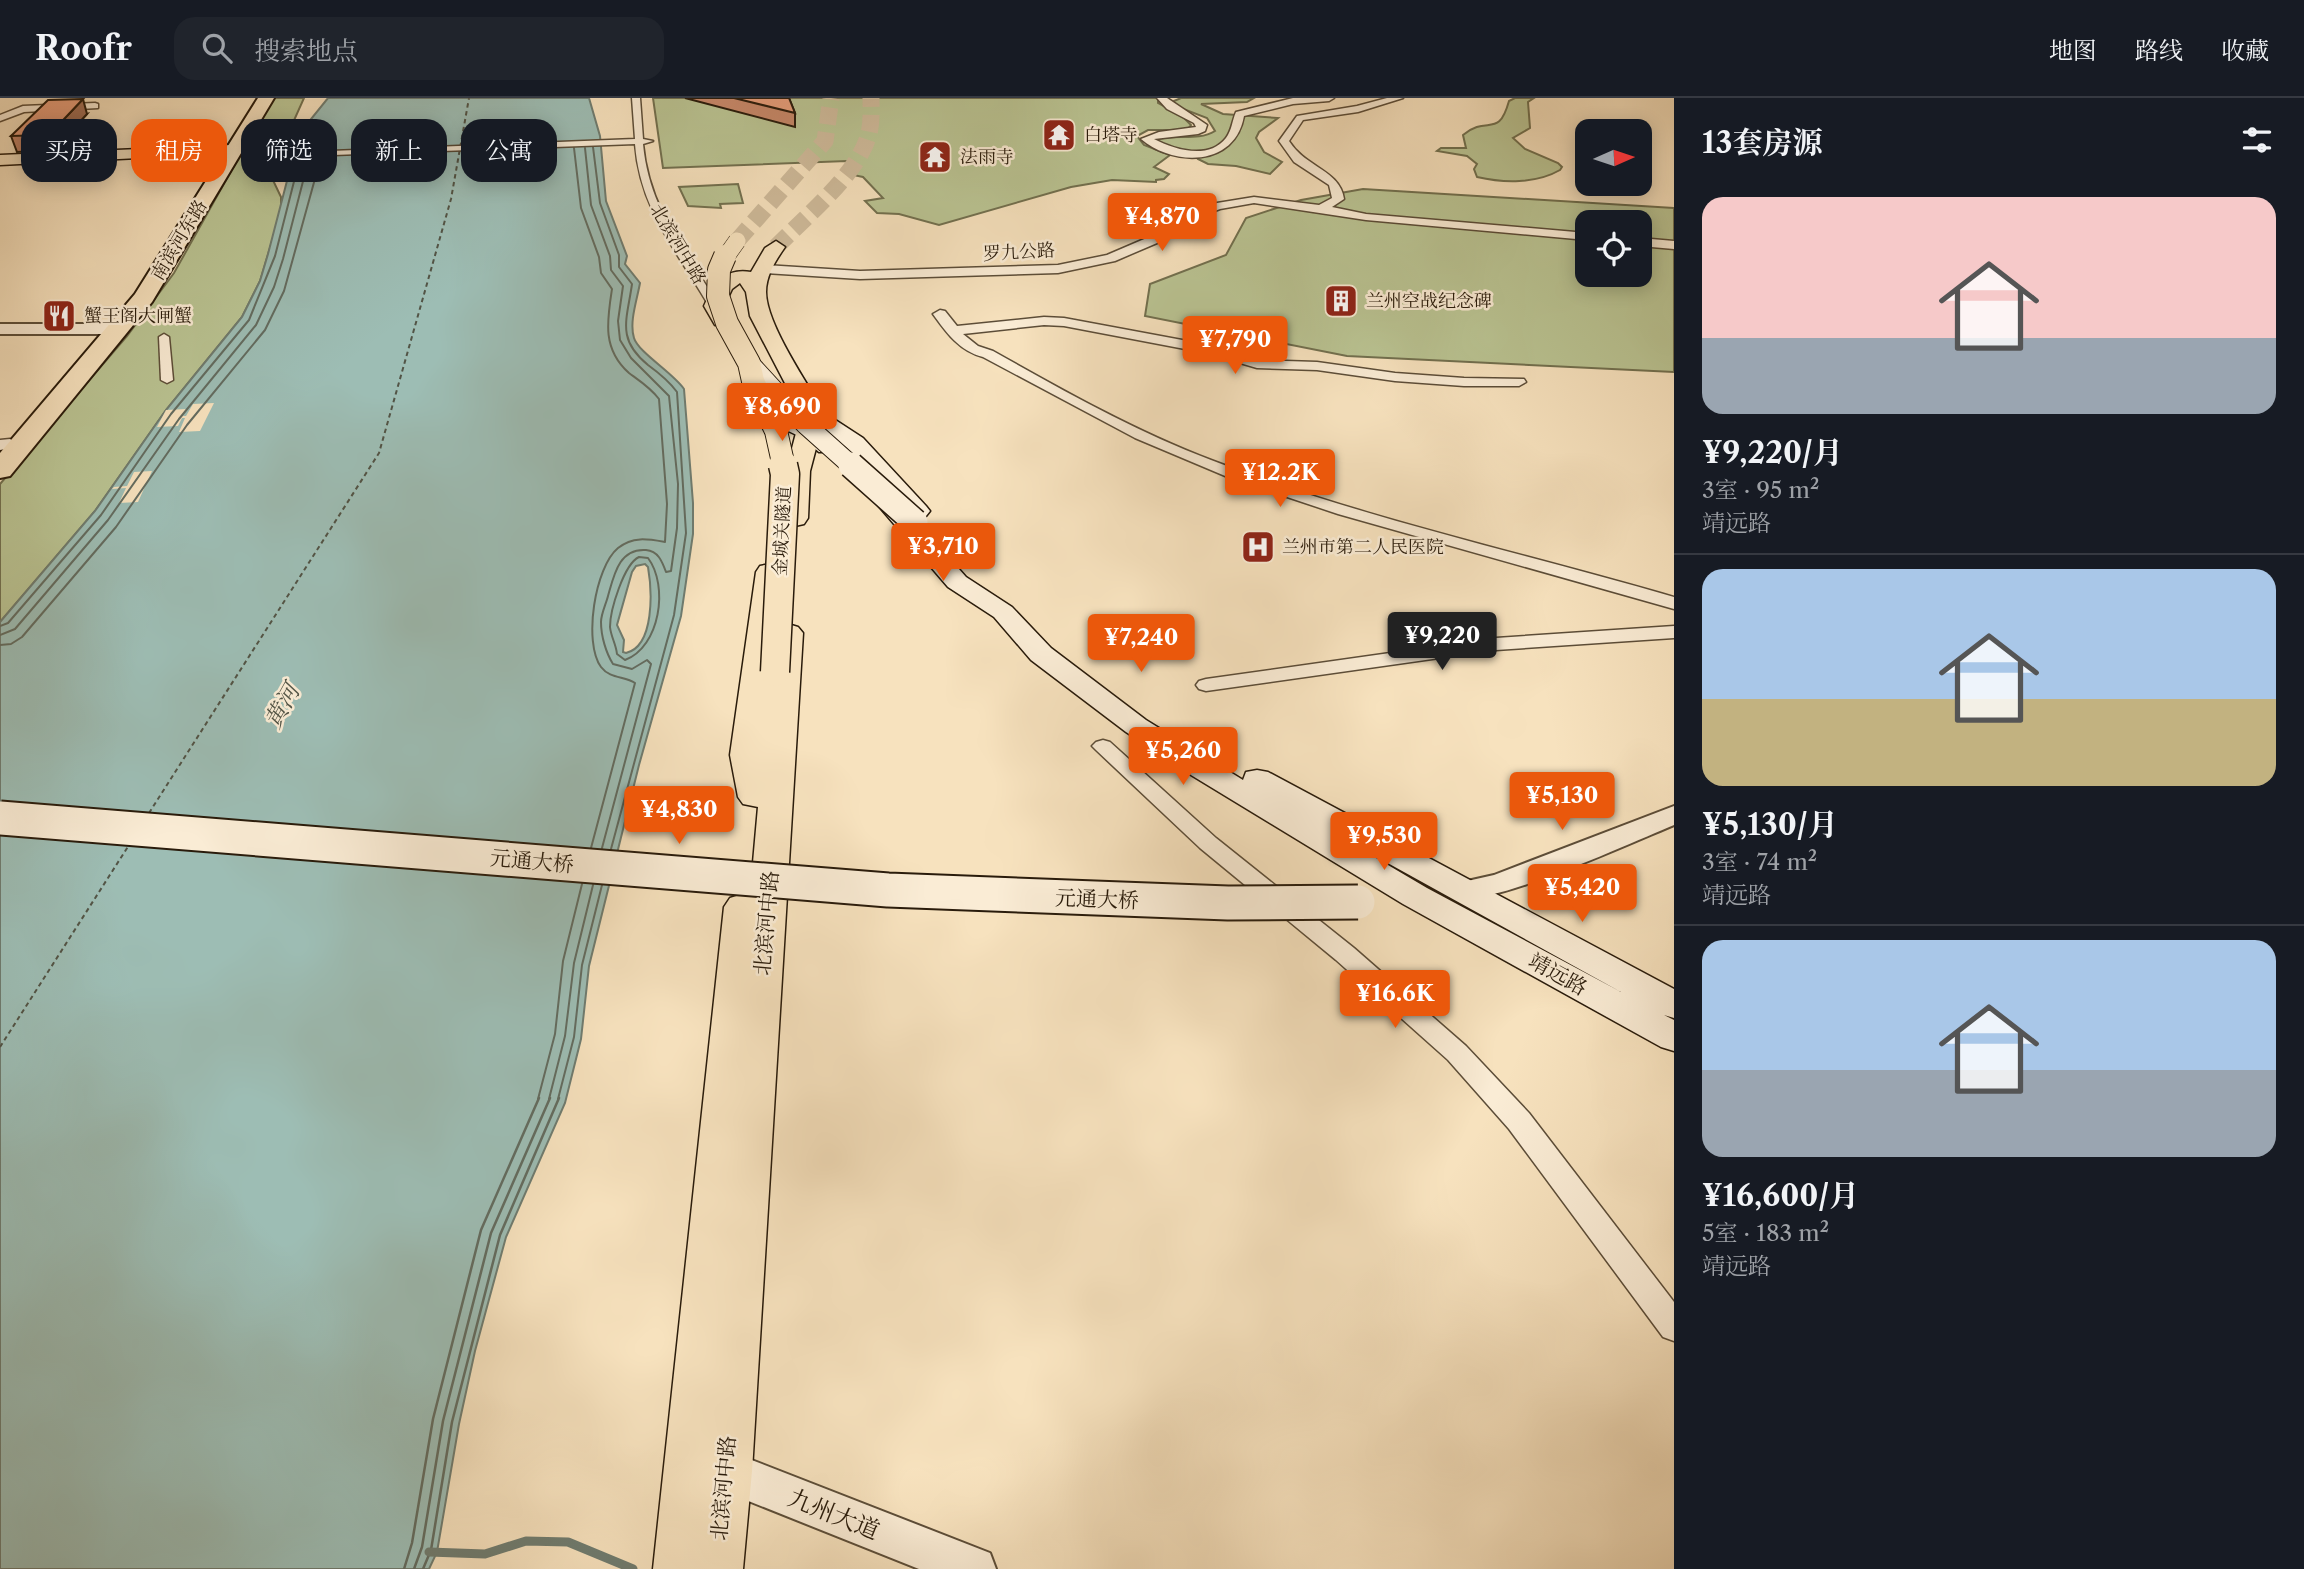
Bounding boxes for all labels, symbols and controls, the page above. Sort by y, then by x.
search box [174,17,664,80]
text: Roofr [35,28,132,69]
icon: search [198,29,236,67]
text: 搜索地点 [254,35,358,67]
text: 地图 [2049,36,2097,65]
text: 路线 [2135,36,2183,65]
text: 收藏 [2221,36,2269,65]
temple icon: 白塔寺 [1040,116,1078,154]
chip: 买房 [21,119,117,182]
chip: 租房 [131,119,227,182]
chip: 筛选 [241,119,337,182]
chip: 新上 [351,119,447,182]
chip: 公寓 [461,119,557,182]
north arrow [1575,119,1652,196]
map controls [1575,119,1652,287]
icon: filters [2238,121,2276,159]
place label: 白塔寺 [1084,124,1138,146]
text: 13套房源 [1702,124,1822,161]
temple icon: 法雨寺 [916,138,954,176]
place label: 法雨寺 [960,146,1014,168]
pin: ¥4,870 [1105,194,1219,253]
street label: 南滨河东路 [146,196,212,284]
street label: 北滨河中路 [645,200,711,288]
text: ¥4,870 [1124,202,1200,230]
button: locate [1575,210,1652,287]
street label: 罗九公路 [982,239,1056,265]
icon: home [1926,243,2052,369]
building icon: 兰州空战纪念碑 [1322,282,1360,320]
place label: 兰州空战纪念碑 [1366,290,1492,312]
restaurant icon: 蟹王阁大闸蟹 [40,297,78,335]
place label: 蟹王阁大闸蟹 [84,305,192,327]
pin: ¥7,790 [1178,316,1292,376]
text: ¥7,790 [1199,325,1271,353]
pin: ¥8,690 [725,384,839,443]
text: ¥8,690 [743,392,821,420]
text: ¥9,220/月 [1702,434,1843,471]
pin: ¥12.2K [1223,450,1337,509]
text: ¥12.2K [1241,458,1319,486]
text: 3室 · 95 m² [1702,476,1819,504]
street label: 金城关隧道 [769,485,795,577]
text: 靖远路 [1702,509,1771,537]
pin: ¥3,710 [886,524,1000,583]
hospital icon: 兰州市第二人民医院 [1239,528,1277,566]
text: ¥3,710 [907,532,979,560]
place label: 兰州市第二人民医院 [1282,536,1444,558]
pin: ¥9,220 [1385,612,1499,672]
pin: ¥7,240 [1084,614,1198,674]
icon: home [1926,615,2052,741]
text: ¥9,220 [1404,621,1480,649]
text: ¥7,240 [1104,623,1178,651]
water label: 黄河 [259,676,307,733]
pin: ¥5,260 [1126,728,1240,787]
text: ¥5,260 [1145,736,1221,764]
pin: ¥5,130 [1505,772,1619,832]
text: ¥5,130 [1526,781,1598,809]
pin: ¥4,830 [622,786,736,846]
text: ¥4,830 [640,795,718,823]
text: ¥5,130/月 [1702,806,1838,843]
pin: ¥9,530 [1327,812,1441,872]
text: ¥9,530 [1346,821,1422,849]
street label: 元通大桥 [489,845,575,877]
text: 3室 · 74 m² [1702,848,1817,876]
pin: ¥5,420 [1525,864,1639,924]
street label: 北滨河中路 [749,870,783,976]
text: ¥5,420 [1544,873,1620,901]
text: 靖远路 [1702,881,1771,909]
street label: 元通大桥 [1055,885,1139,913]
street label: 靖远路 [1524,948,1592,1000]
pin: ¥16.6K [1338,970,1452,1030]
text: ¥16.6K [1356,979,1434,1007]
icon: home [1926,986,2052,1112]
text: ¥16,600/月 [1702,1177,1859,1214]
text: 5室 · 183 m² [1702,1219,1829,1247]
text: 靖远路 [1702,1252,1771,1280]
street label: 北滨河中路 [706,1435,740,1541]
street label: 九州大道 [784,1483,884,1545]

